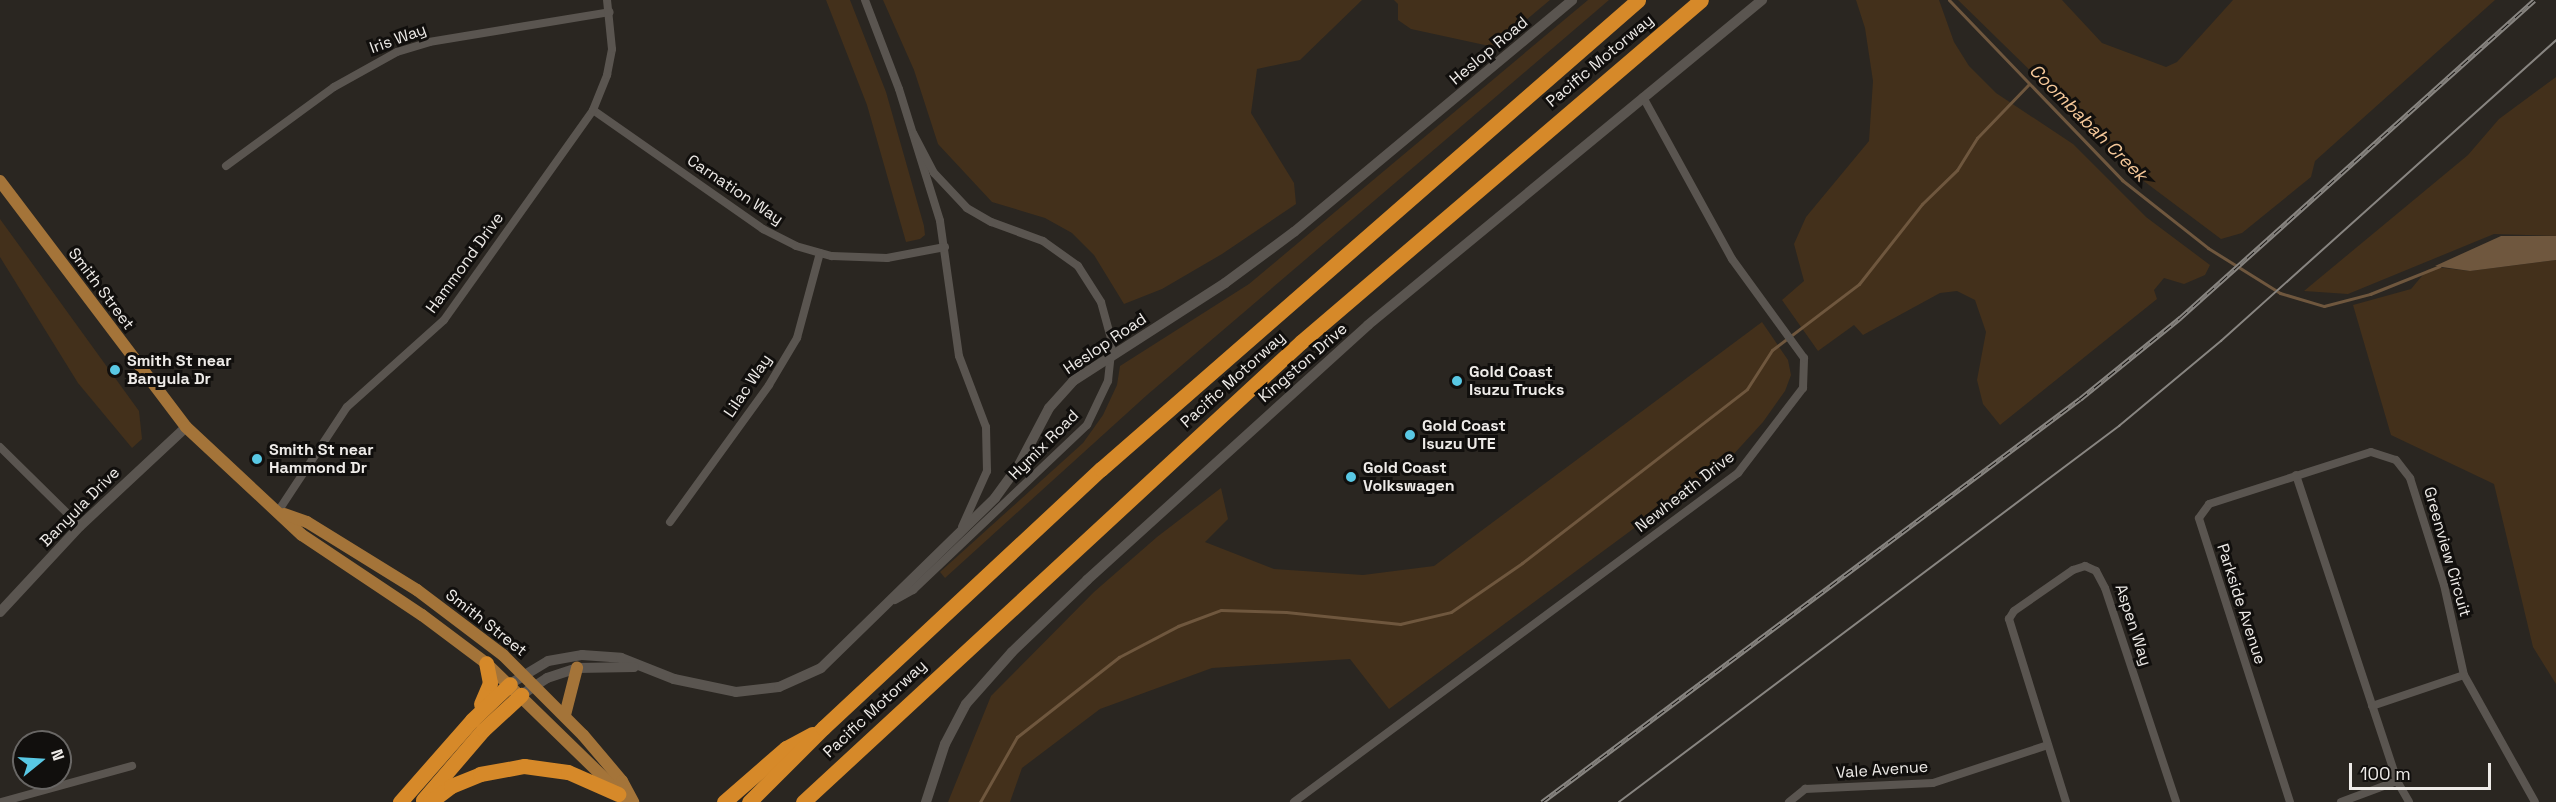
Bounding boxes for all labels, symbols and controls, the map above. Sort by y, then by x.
street label: Pacific Motorway [1542,11,1658,111]
street label: Heslop Road [1446,13,1532,89]
street label: Iris Way [367,20,429,58]
water label: Coombabah Creek [2025,60,2151,186]
street label: Carnation Way [683,151,787,229]
street label: Hammond Drive [422,209,508,317]
street label: Smith Street [64,244,138,334]
street label: Heslop Road [1060,309,1150,379]
street label: Kingston Drive [1255,319,1351,407]
street label: Pacific Motorway [1177,328,1289,432]
place label: Smith St near Banyula Dr [127,351,232,389]
street label: Lilac Way [720,351,776,421]
place label: Gold Coast Isuzu Trucks [1469,362,1565,400]
marker: Smith St near Banyula Dr [108,363,122,377]
marker: Gold Coast Isuzu Trucks [1450,374,1464,388]
street label: Hymix Road [1005,406,1083,484]
place label: Gold Coast Isuzu UTE [1422,416,1506,454]
marker: Gold Coast Isuzu UTE [1403,428,1417,442]
place label: Smith St near Hammond Dr [269,440,374,478]
street label: Newheath Drive [1632,447,1738,537]
marker: Smith St near Hammond Dr [250,452,264,466]
place label: Gold Coast Volkswagen [1363,458,1455,496]
street label: Banyula Drive [36,463,124,551]
marker: Gold Coast Volkswagen [1344,470,1358,484]
street label: Greenview Circuit [2419,485,2475,619]
street label: Parkside Avenue [2212,541,2270,667]
street label: Aspen Way [2111,582,2155,668]
street label: Smith Street [442,585,530,661]
street label: Pacific Motorway [819,656,931,762]
north arrow [12,730,72,790]
text: N [46,747,69,763]
scale bar [2352,751,2494,789]
street label: Vale Avenue [1835,757,1929,783]
text: 100 m [2360,762,2411,785]

